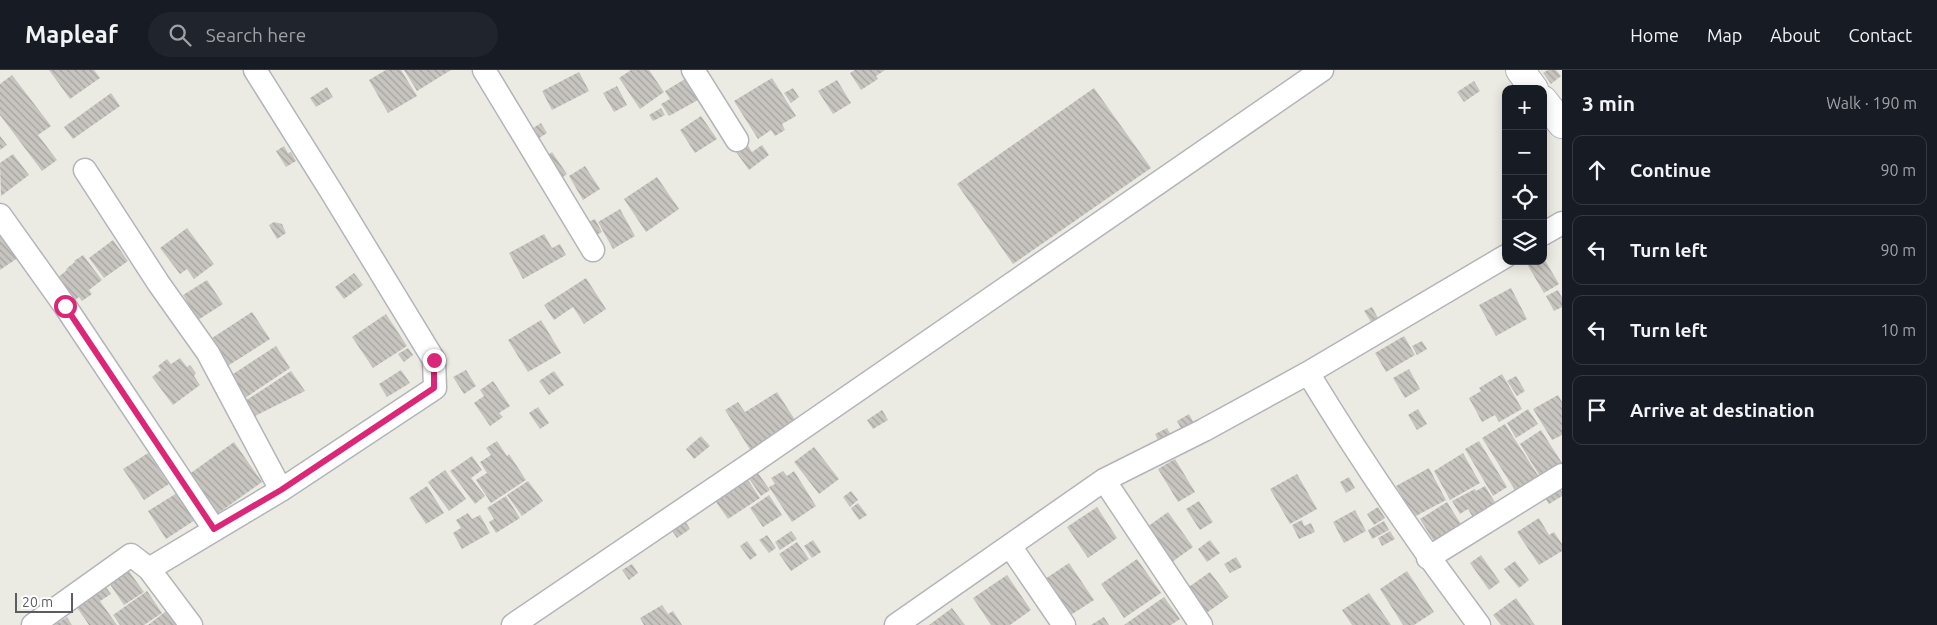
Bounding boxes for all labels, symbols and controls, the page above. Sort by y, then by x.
search box [148,12,498,57]
text: Mapleaf [25,21,118,48]
icon: search [166,21,194,49]
text: Search here [206,24,306,46]
text: Home [1630,25,1679,45]
text: Map [1707,25,1742,45]
text: About [1770,25,1820,45]
text: Contact [1848,25,1912,45]
map controls [1502,85,1547,265]
button: + [1502,85,1547,130]
text: 3 min [1582,91,1635,115]
text: Walk · 190 m [1826,94,1917,112]
button: − [1502,130,1547,175]
icon: ahead [1583,156,1611,184]
text: Continue [1630,159,1711,181]
text: 90 m [1880,161,1916,179]
button: locate [1502,175,1547,220]
button: layers [1502,220,1547,265]
icon: left [1583,236,1611,264]
text: Turn left [1630,239,1708,261]
text: 90 m [1880,241,1916,259]
route start [54,295,77,318]
icon: left [1583,316,1611,344]
text: Turn left [1630,319,1708,341]
text: 10 m [1880,321,1916,339]
route end [423,349,446,372]
icon: arrive [1583,396,1611,424]
text: Arrive at destination [1630,399,1815,421]
scale bar [15,590,72,613]
text: 20 m [22,594,53,610]

